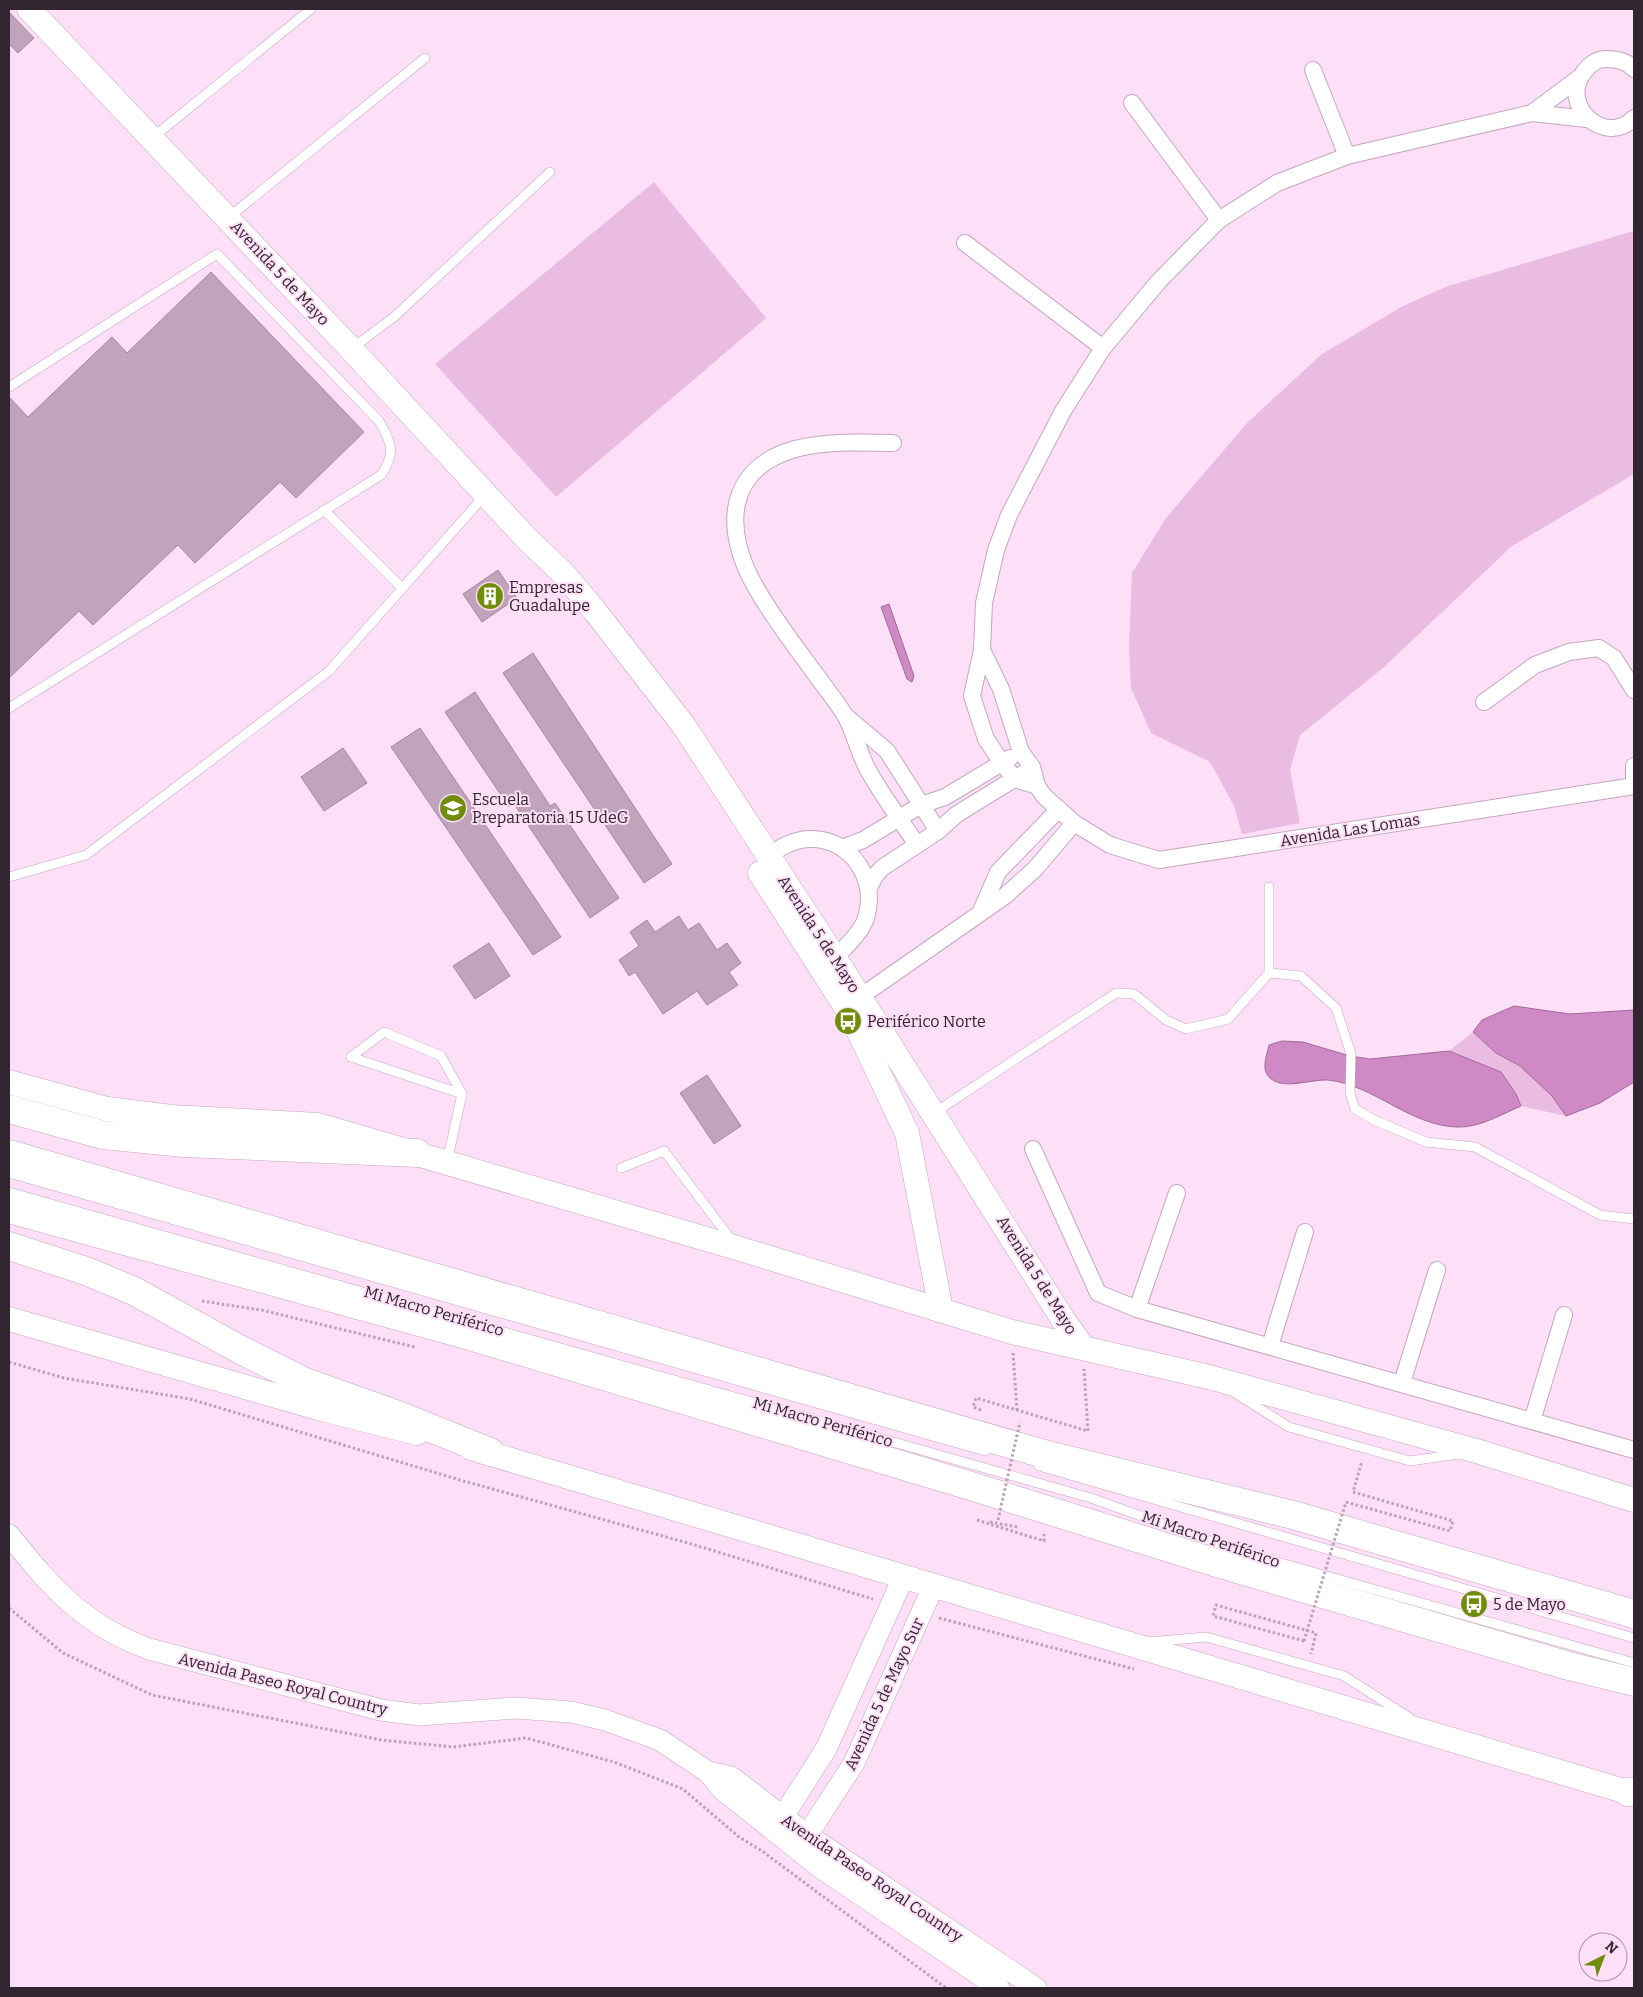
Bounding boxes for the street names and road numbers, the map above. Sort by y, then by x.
street label: Avenida 5 de Mayo [227,217,333,329]
street label: Avenida Las Lomas [1279,810,1421,850]
street label: Avenida 5 de Mayo [774,872,864,996]
street label: Avenida 5 de Mayo [993,1212,1081,1338]
street label: Mi Macro Periférico [362,1282,506,1340]
street label: Mi Macro Periférico [751,1393,895,1451]
street label: Mi Macro Periférico [1140,1506,1282,1572]
street label: Avenida 5 de Mayo Sur [840,1615,928,1773]
street label: Avenida Paseo Royal Country [177,1649,390,1719]
street label: Avenida Paseo Royal Country [778,1810,967,1946]

